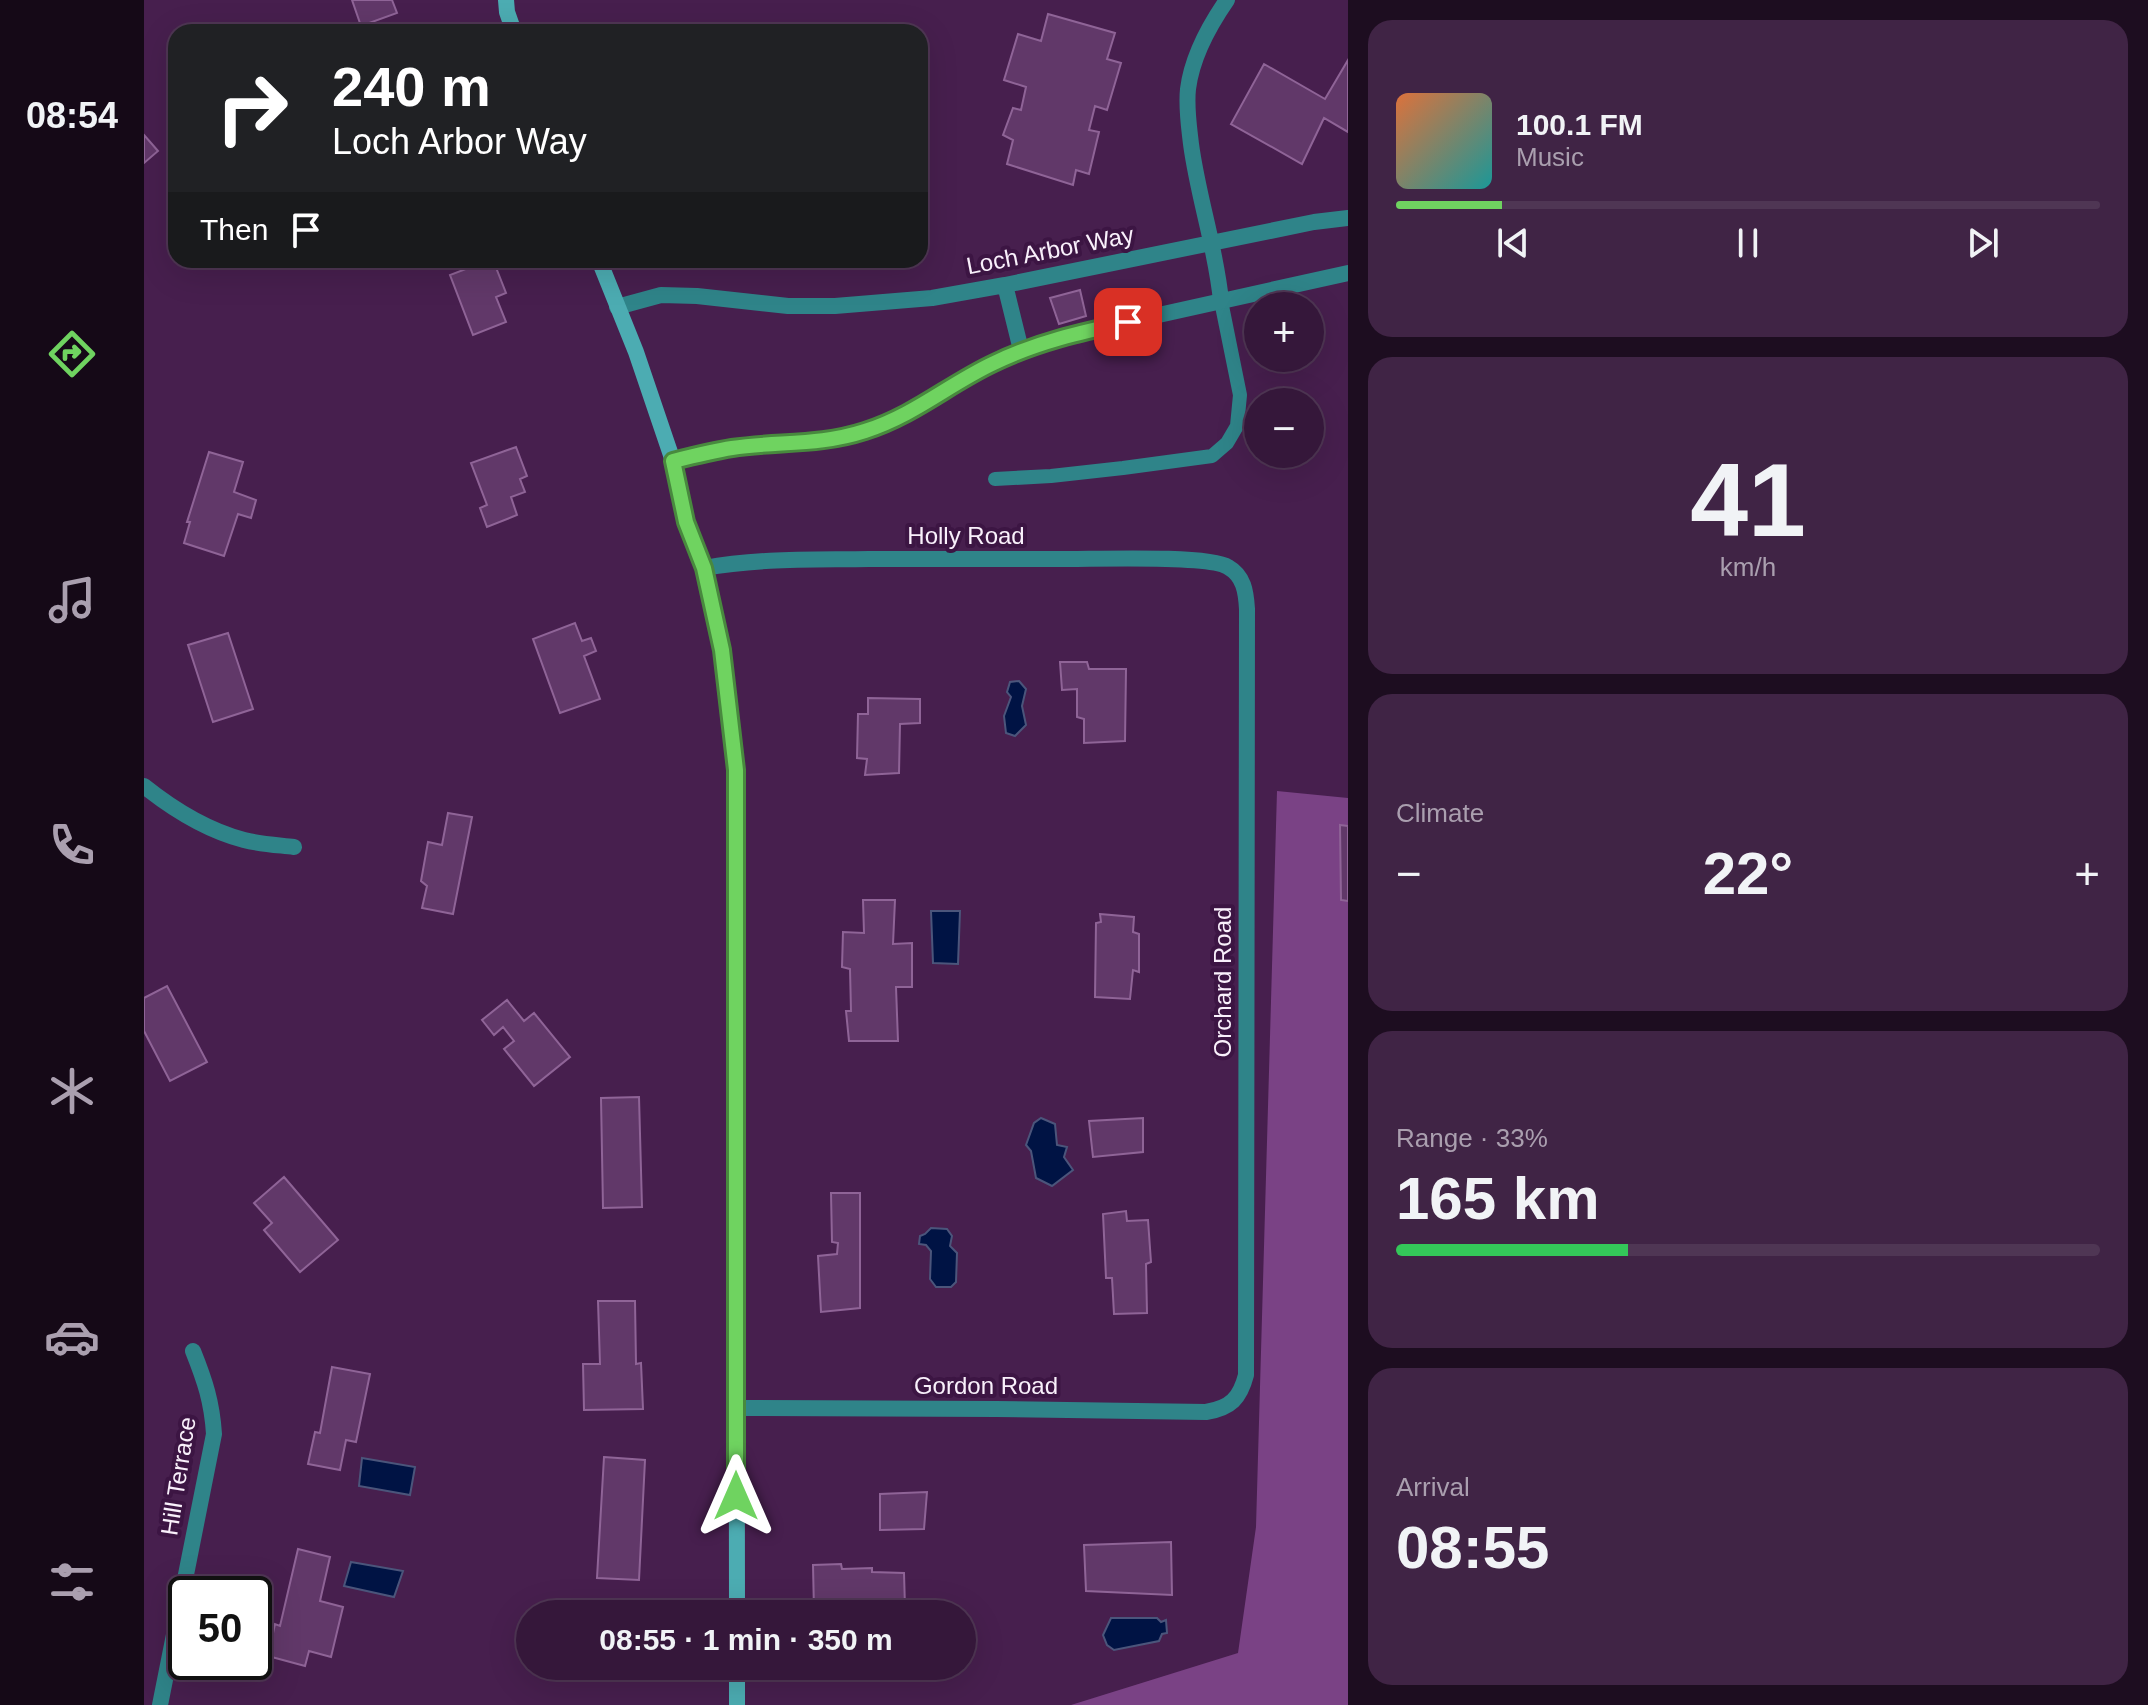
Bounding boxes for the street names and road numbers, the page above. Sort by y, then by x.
street label: Loch Arbor Way [964,221,1136,279]
street label: Holly Road [907,522,1025,549]
street label: Orchard Road [1209,907,1236,1057]
street label: Gordon Road [914,1372,1058,1399]
street label: Hill Terrace [155,1415,201,1537]

